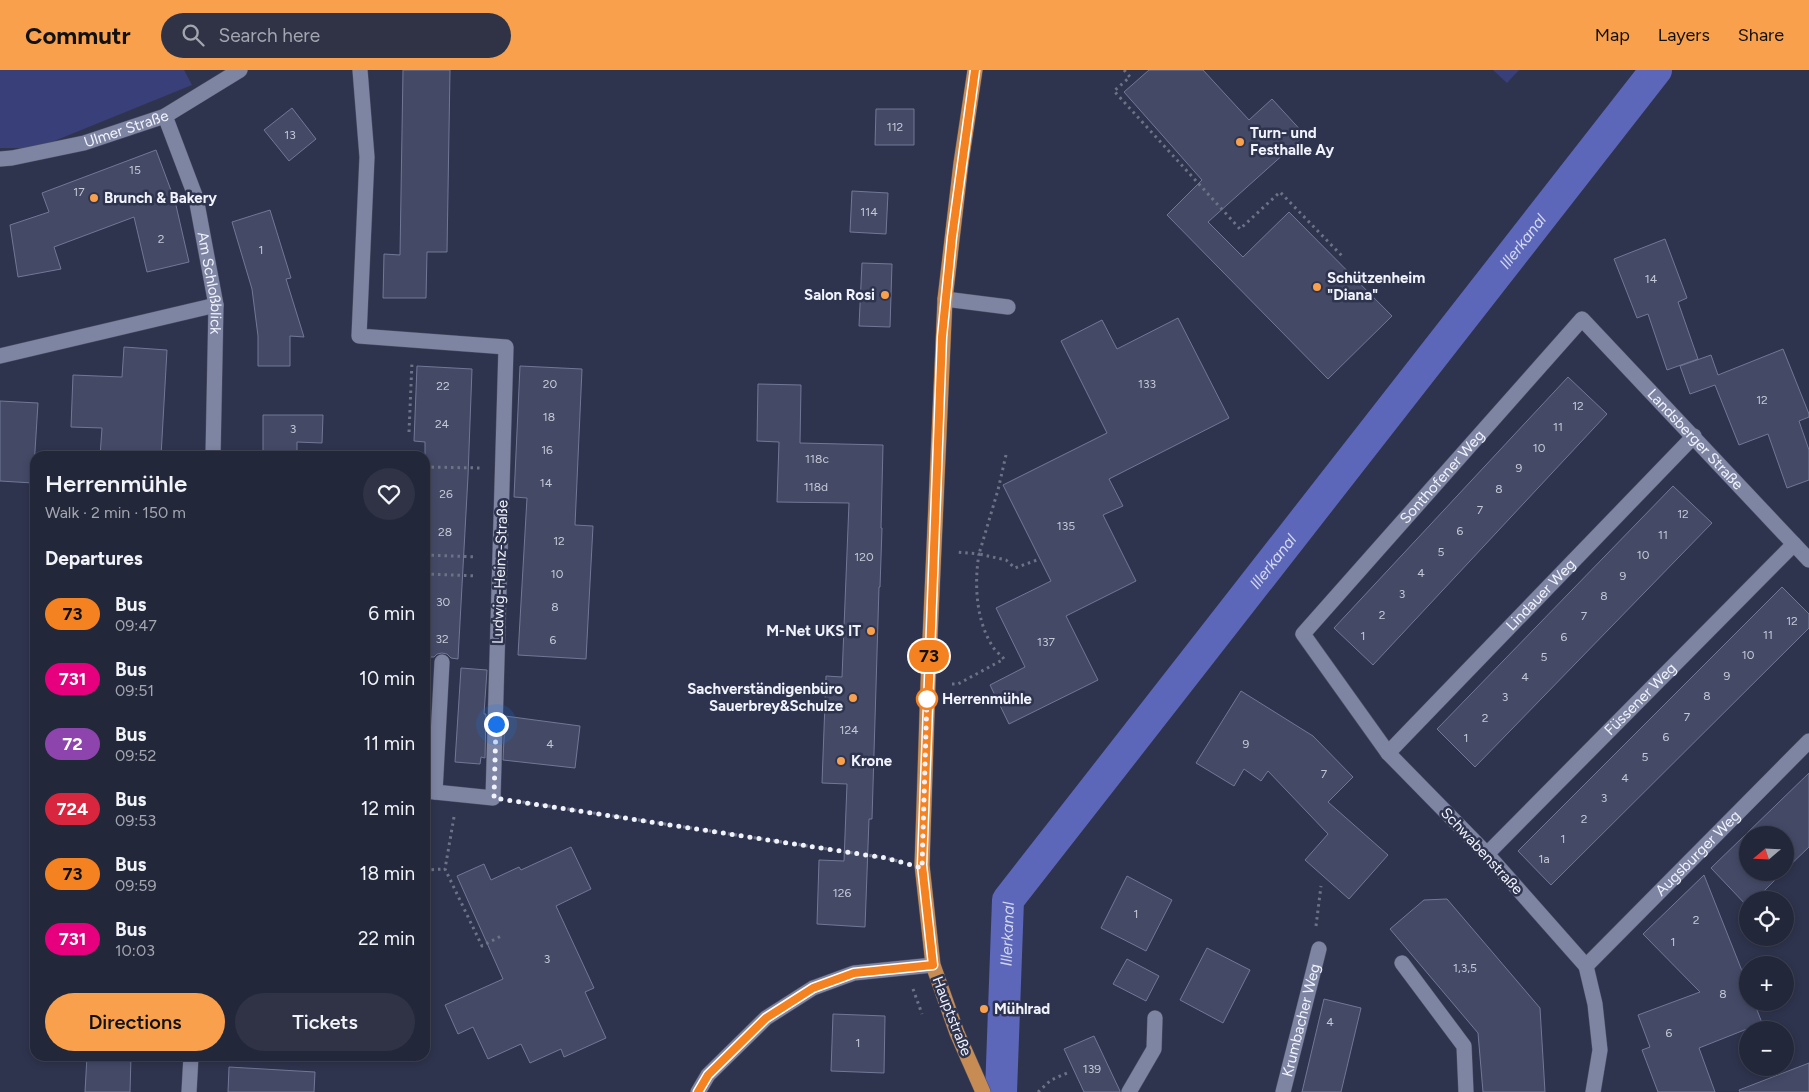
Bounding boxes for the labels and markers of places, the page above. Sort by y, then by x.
place label: Turn- und Festhalle Ay [1250,124,1334,159]
marker: Turn- und Festhalle Ay [1234,136,1246,148]
place label: Brunch & Bakery [104,189,217,207]
marker: Brunch & Bakery [88,192,100,204]
place label: Schützenheim "Diana" [1327,269,1425,304]
marker: Schützenheim "Diana" [1311,281,1323,293]
place label: Salon Rosi [804,286,875,304]
marker: Salon Rosi [879,289,891,301]
place label: M-Net UKS IT [766,622,861,640]
marker: M-Net UKS IT [865,625,877,637]
place label: Sachverständigenbüro Sauerbrey&Schulze [687,680,844,715]
marker: Herrenmühle [916,688,938,710]
place label: Herrenmühle [942,690,1033,708]
marker: Sachverständigenbüro Sauerbrey&Schulze [847,692,859,704]
place label: Krone [851,752,893,770]
marker: Krone [835,755,847,767]
place label: Mühlrad [994,1000,1050,1018]
marker: Mühlrad [978,1003,990,1015]

